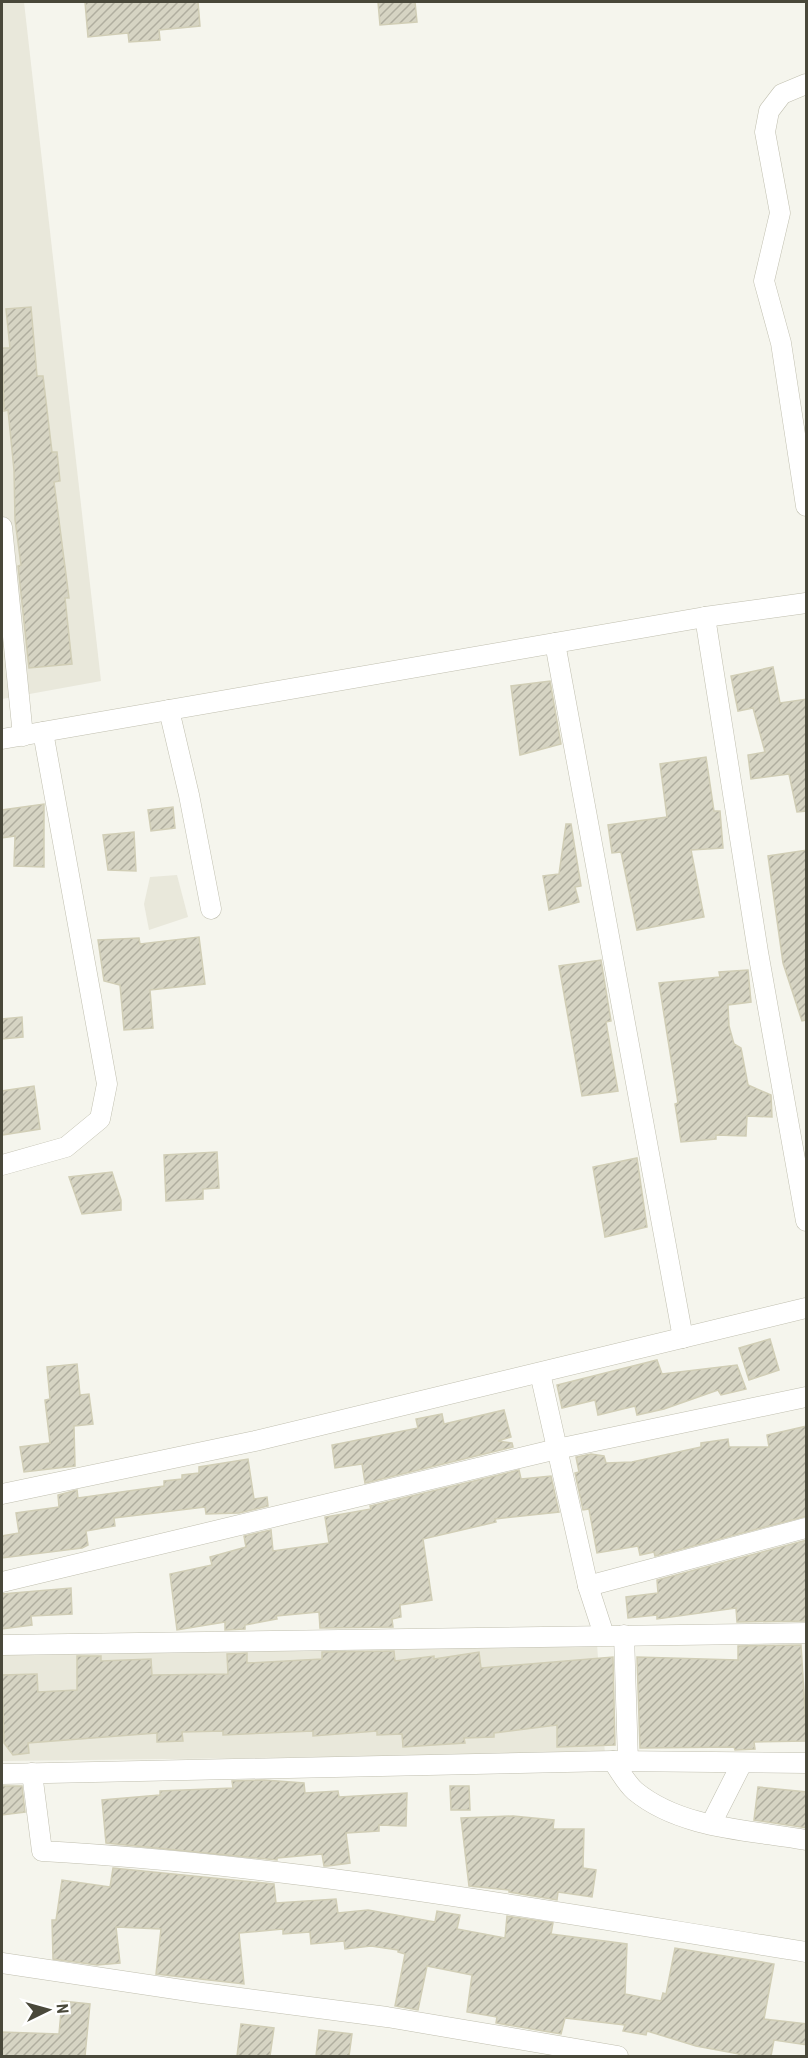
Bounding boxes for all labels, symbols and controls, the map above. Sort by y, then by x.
north arrow [18,1980,78,2040]
text: N [53,2003,72,2014]

